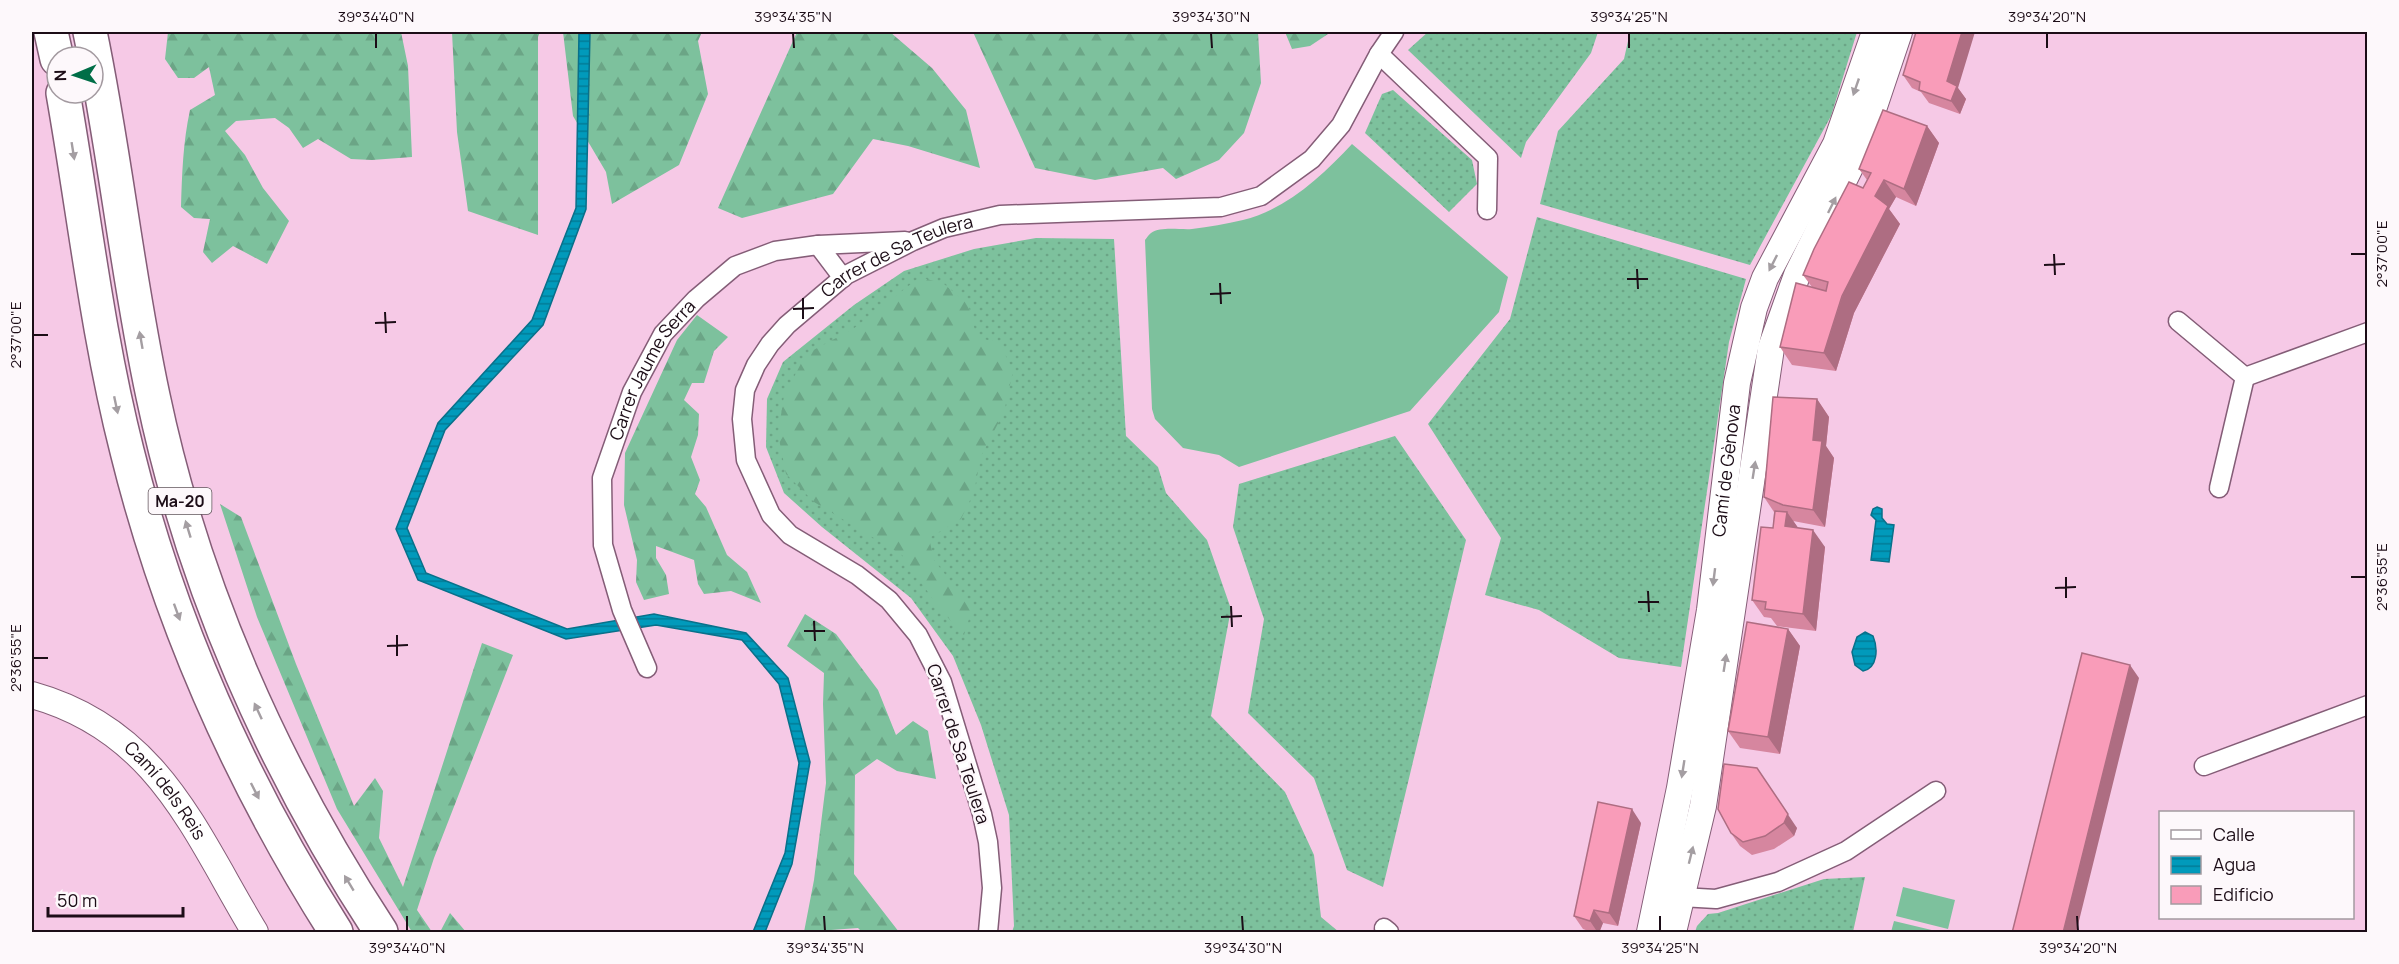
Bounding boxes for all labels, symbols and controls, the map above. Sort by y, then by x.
text: 39°34'40"N [338,6,414,27]
text: 39°34'35"N [754,6,832,27]
text: 39°34'30"N [1172,6,1250,27]
text: 39°34'25"N [1590,6,1668,27]
text: 39°34'20"N [2008,6,2086,27]
north arrow [45,45,105,105]
text: N [49,69,71,82]
one-way arrow [1851,78,1860,96]
one-way arrow [68,141,77,160]
one-way arrow [1827,197,1836,214]
street label: Carrer de Sa Teulera [815,209,975,302]
text: 2°37'00"E [2371,220,2392,288]
one-way arrow [1768,254,1778,271]
street label: Carrer Jaume Serra [603,294,700,443]
text: 2°37'00"E [5,301,26,369]
one-way arrow [136,330,145,349]
one-way arrow [112,396,121,415]
street label: Camí de Gènova [1706,403,1745,538]
one-way arrow [1749,461,1758,480]
road number: Ma-20 [148,488,212,514]
one-way arrow [183,520,192,538]
text: 2°36'55"E [2371,543,2392,611]
one-way arrow [1709,567,1719,586]
one-way arrow [173,603,183,621]
text: 2°36'55"E [5,624,26,692]
one-way arrow [1720,653,1729,672]
street label: Carrer de Sa Teulera [922,661,996,827]
one-way arrow [253,703,262,720]
street label: Camí dels Reis [120,735,212,844]
one-way arrow [1678,760,1687,779]
one-way arrow [250,782,259,799]
legend [2159,811,2354,919]
text: Calle [2213,822,2255,846]
one-way arrow [1687,846,1697,864]
text: Agua [2213,852,2256,876]
one-way arrow [344,874,354,891]
scale bar [48,880,183,918]
text: Edificio [2213,882,2274,906]
text: 50 m [57,888,97,912]
text: 39°34'40"N [369,937,445,958]
text: 39°34'35"N [786,937,864,958]
text: 39°34'30"N [1204,937,1282,958]
text: 39°34'25"N [1621,937,1699,958]
text: 39°34'20"N [2039,937,2117,958]

